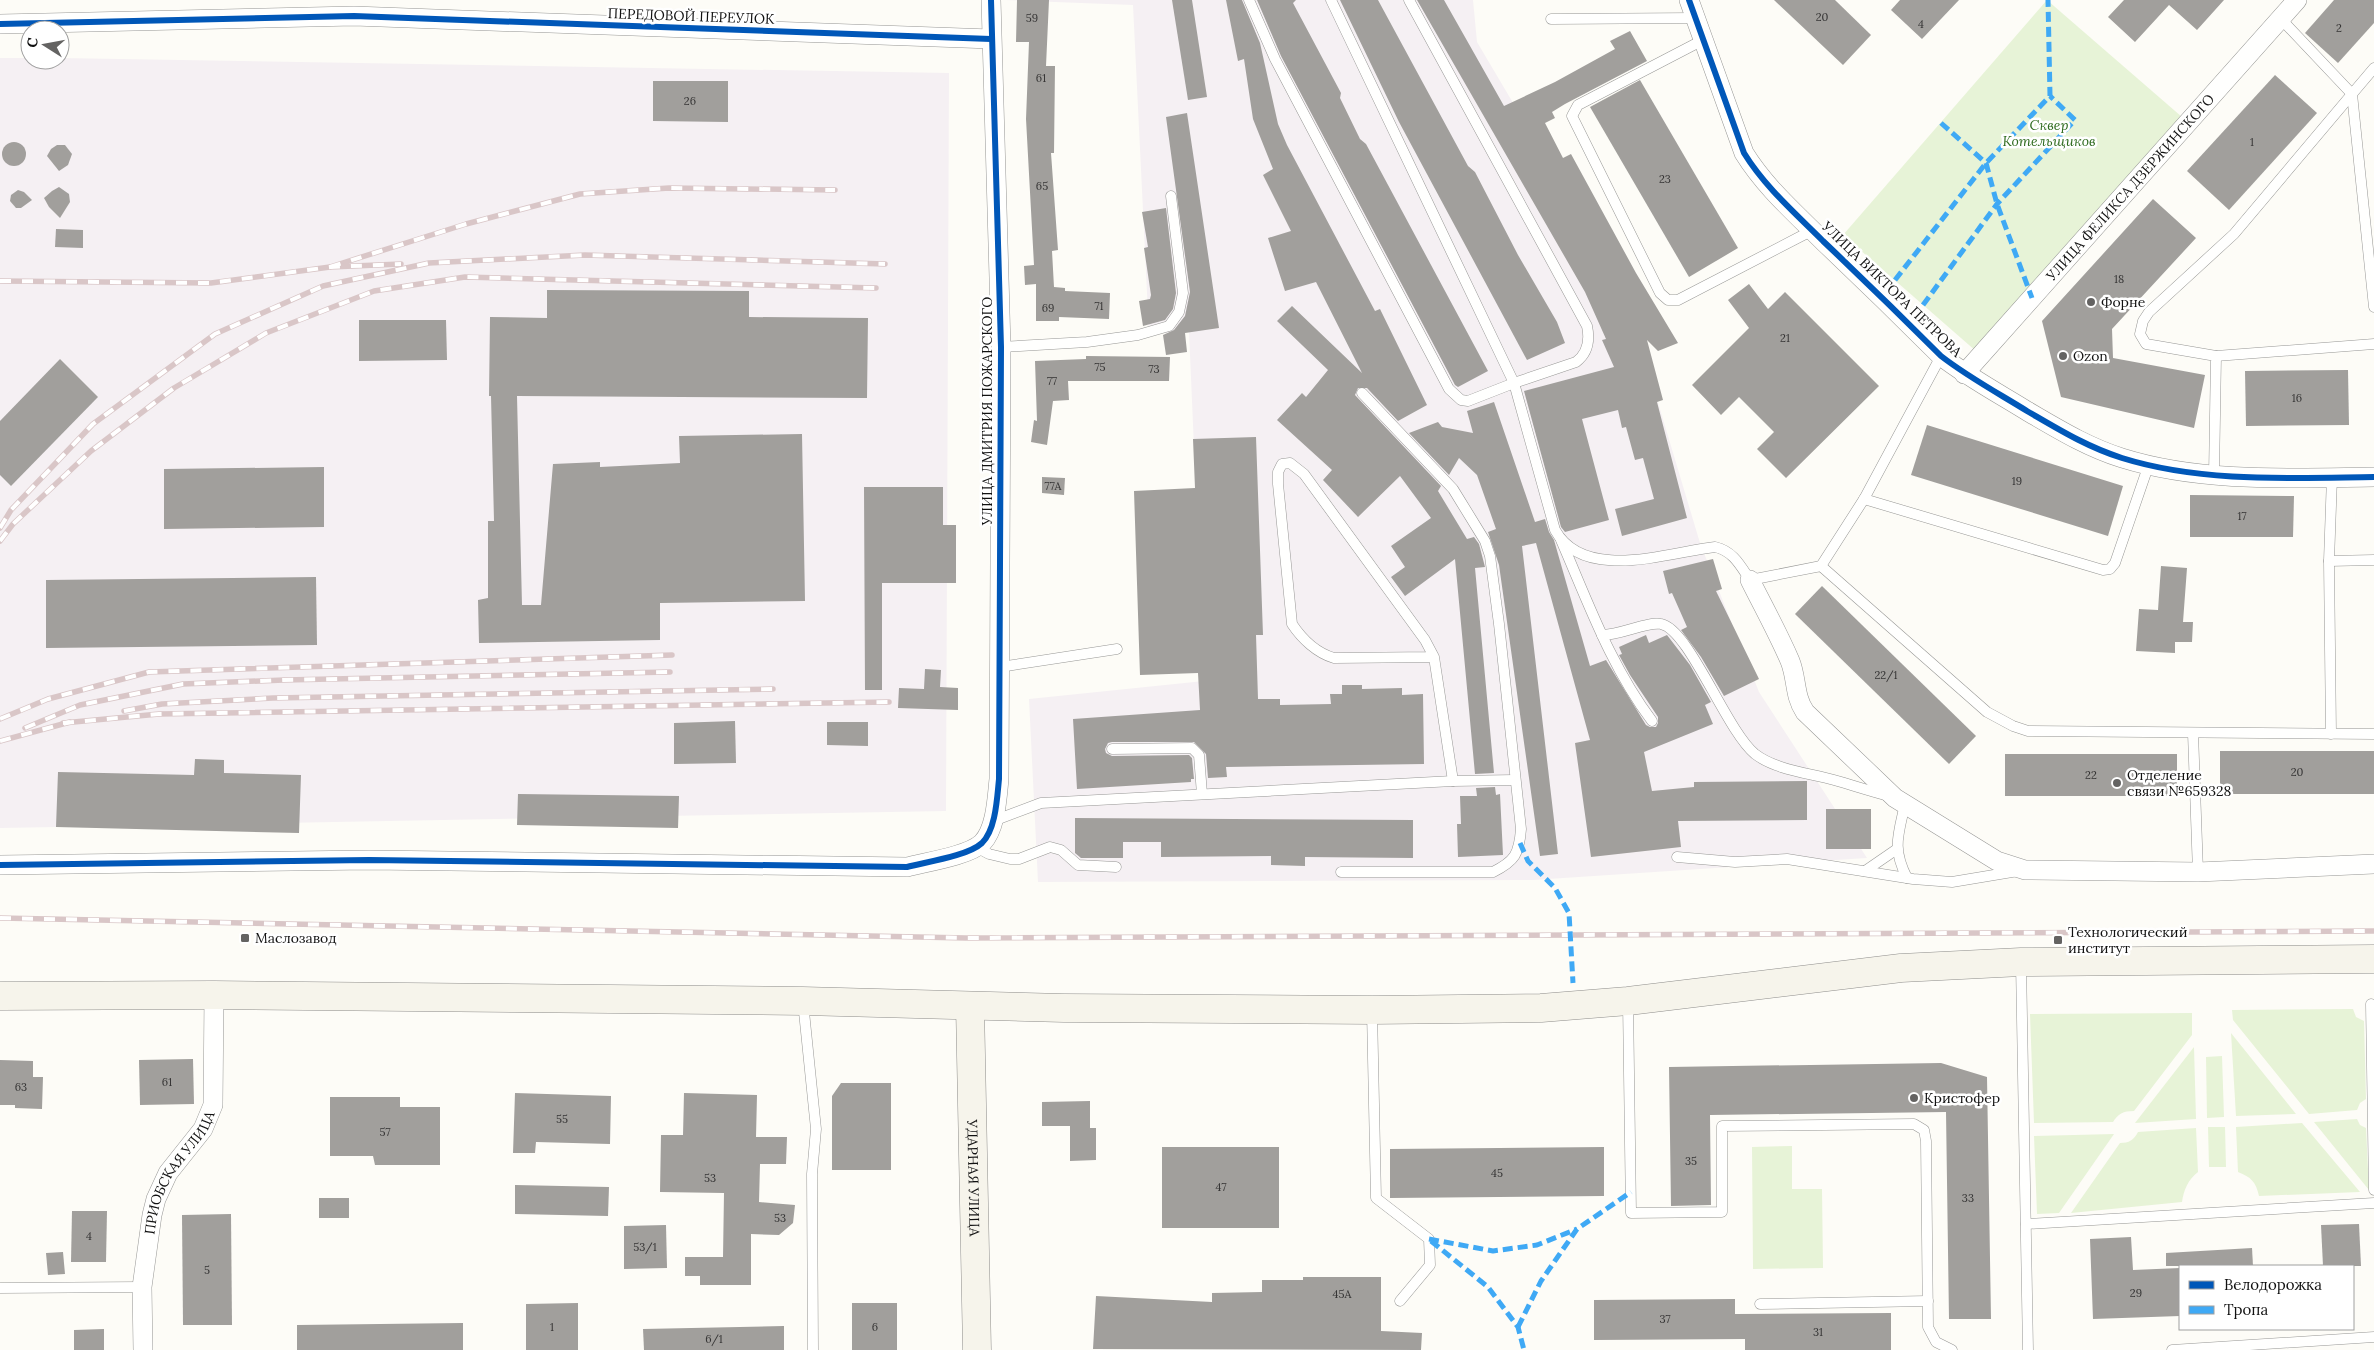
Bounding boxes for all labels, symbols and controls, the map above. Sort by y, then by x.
street label: ПЕРЕДОВОЙ ПЕРЕУЛОК [607,4,775,28]
house number: 20 [1816,10,1829,24]
house number: 59 [1026,11,1038,25]
house number: 4 [1918,17,1924,31]
north arrow [20,20,70,70]
house number: 2 [2336,21,2342,35]
text: С [22,36,42,49]
house number: 61 [1036,71,1046,85]
street label: УЛИЦА ФЕЛИКСА ДЗЕРЖИНСКОГО [2042,90,2218,285]
house number: 26 [684,94,696,108]
park label: Сквер Котельщиков [2002,116,2096,150]
house number: 1 [2250,135,2254,149]
house number: 23 [1659,172,1671,186]
house number: 65 [1036,179,1048,193]
street label: УЛИЦА ВИКТОРА ПЕТРОВА [1818,217,1966,361]
house number: 18 [2114,272,2124,286]
place label: Форне [2101,293,2146,311]
marker: Форне [2085,296,2097,308]
street label: УЛИЦА ДМИТРИЯ ПОЖАРСКОГО [978,297,996,526]
house number: 71 [1094,299,1104,313]
house number: 69 [1042,301,1054,315]
house number: 21 [1780,331,1790,345]
place label: Ozon [2073,347,2108,365]
marker: Ozon [2057,350,2069,362]
house number: 75 [1094,360,1106,374]
house number: 73 [1148,362,1160,376]
house number: 77 [1047,374,1057,388]
house number: 16 [2292,391,2302,405]
house number: 19 [2012,474,2022,488]
house number: 77А [1045,479,1063,493]
house number: 17 [2237,509,2247,523]
house number: 22/1 [1874,668,1898,683]
house number: 20 [2291,765,2304,779]
place label: Отделение связи №659328 [2127,766,2232,800]
house number: 22 [2085,768,2097,782]
marker: Отделение связи №659328 [2111,777,2123,789]
place label: Технологический институт [2068,923,2188,957]
place label: Маслозавод [255,929,336,947]
marker: Маслозавод [239,932,251,944]
marker: Технологический институт [2052,934,2064,946]
house number: 61 [162,1075,172,1089]
house number: 63 [15,1080,27,1094]
place label: Кристофер [1924,1089,2000,1107]
marker: Кристофер [1908,1092,1920,1104]
street label: ПРИОБСКАЯ УЛИЦА [140,1108,219,1236]
house number: 55 [556,1112,568,1126]
street label: УДАРНАЯ УЛИЦА [963,1118,984,1237]
house number: 57 [379,1125,391,1139]
house number: 35 [1685,1154,1697,1168]
house number: 45 [1491,1166,1503,1180]
house number: 53 [704,1171,716,1185]
house number: 47 [1215,1180,1227,1194]
house number: 33 [1962,1191,1974,1205]
house number: 53 [774,1211,786,1225]
house number: 4 [86,1229,92,1243]
house number: 53/1 [633,1240,657,1255]
house number: 5 [204,1263,210,1277]
legend [2179,1265,2354,1330]
text: Велодорожка [2224,1275,2322,1294]
house number: 29 [2130,1286,2142,1300]
house number: 45А [1333,1287,1353,1301]
text: Тропа [2224,1300,2269,1319]
house number: 37 [1660,1312,1670,1326]
house number: 1 [550,1320,554,1334]
house number: 6 [872,1320,878,1334]
house number: 31 [1813,1325,1823,1339]
house number: 6/1 [705,1332,723,1347]

